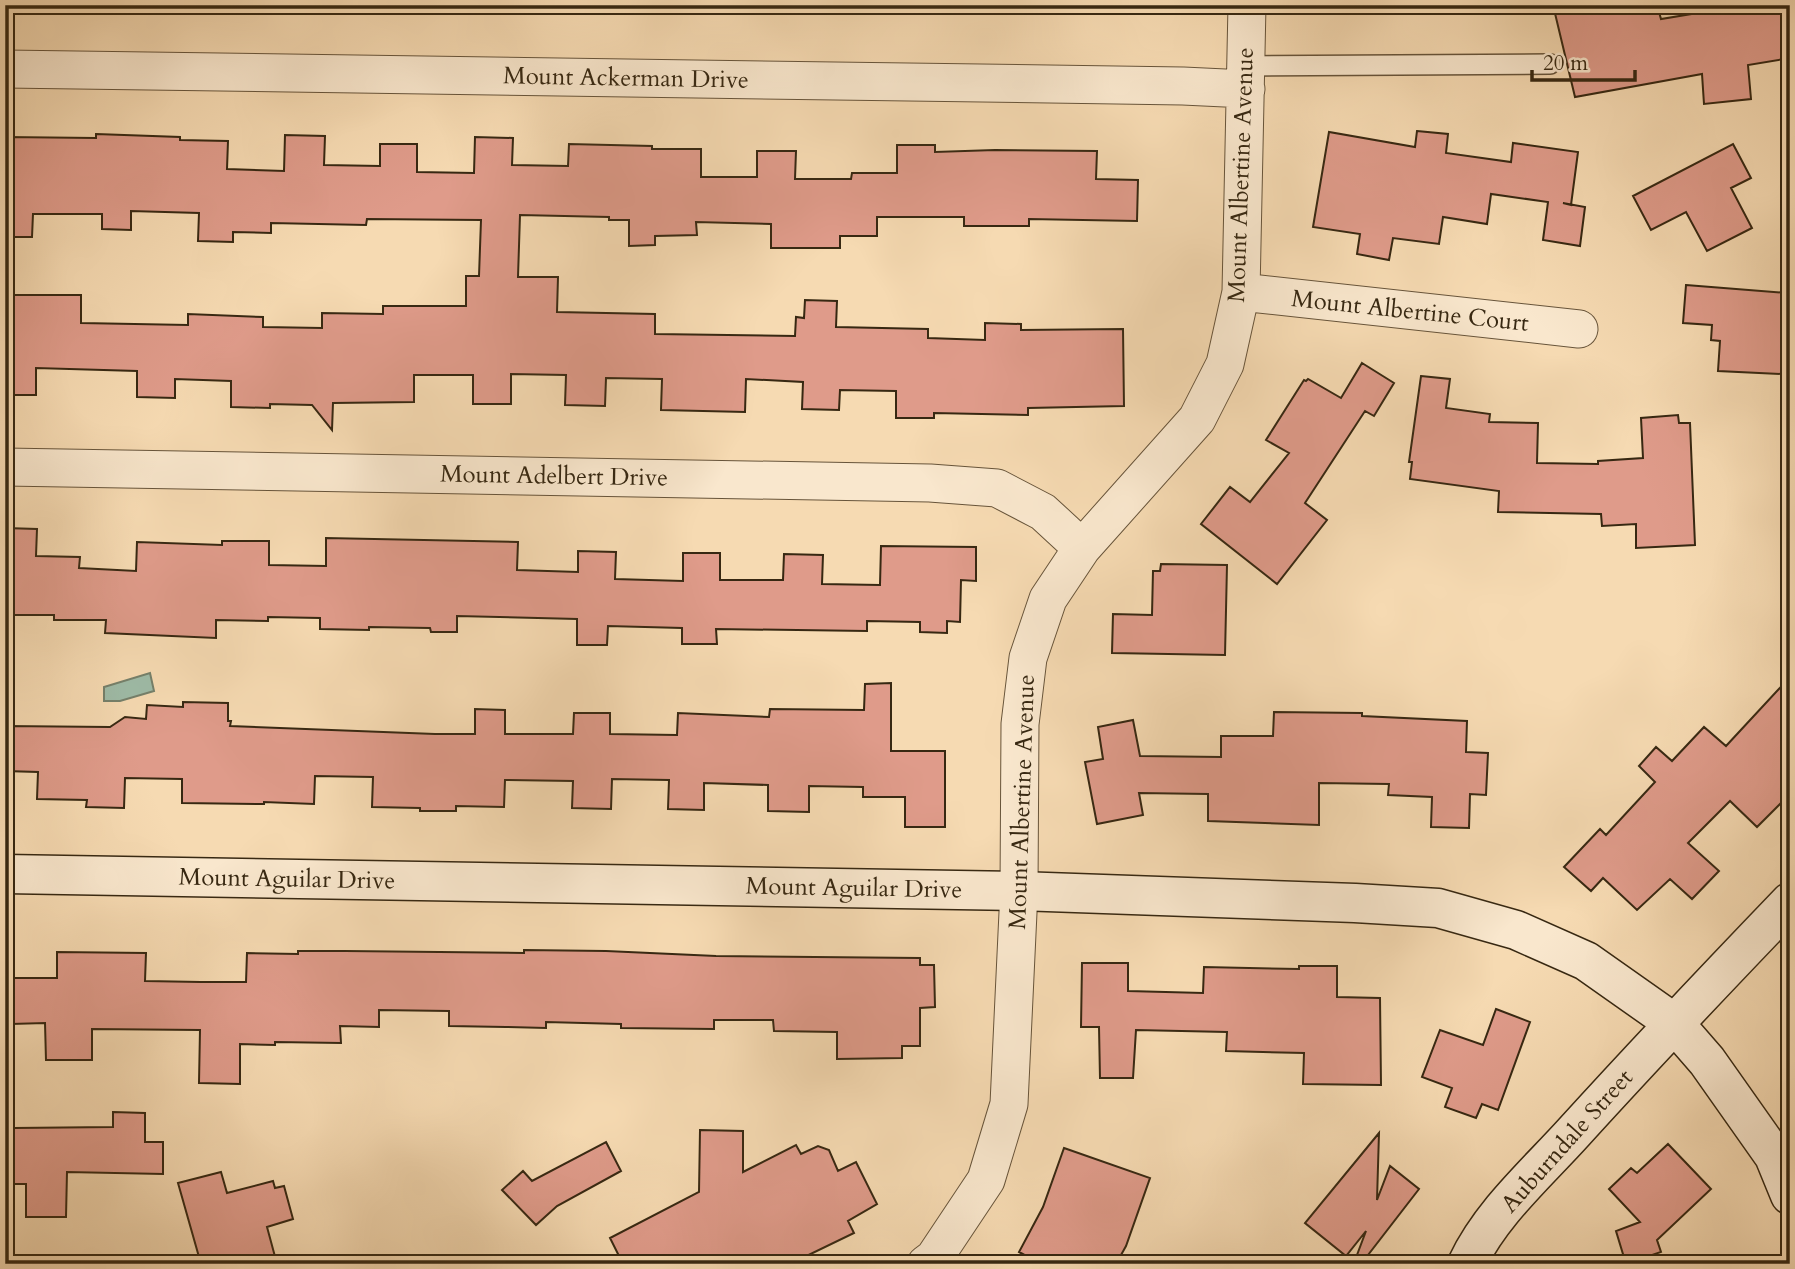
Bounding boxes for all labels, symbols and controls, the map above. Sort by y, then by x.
scale bar [1532,38,1636,82]
street label: Mount Albertine Avenue [1220,47,1262,303]
text: 20 m [1543,49,1588,78]
street label: Mount Ackerman Drive [503,59,749,97]
street label: Mount Albertine Court [1290,282,1531,340]
street label: Mount Adelbert Drive [440,458,668,494]
street label: Mount Albertine Avenue [1001,674,1043,930]
street label: Mount Aguilar Drive [178,861,396,897]
street label: Mount Aguilar Drive [745,870,963,906]
street label: Auburndale Street [1494,1062,1641,1220]

